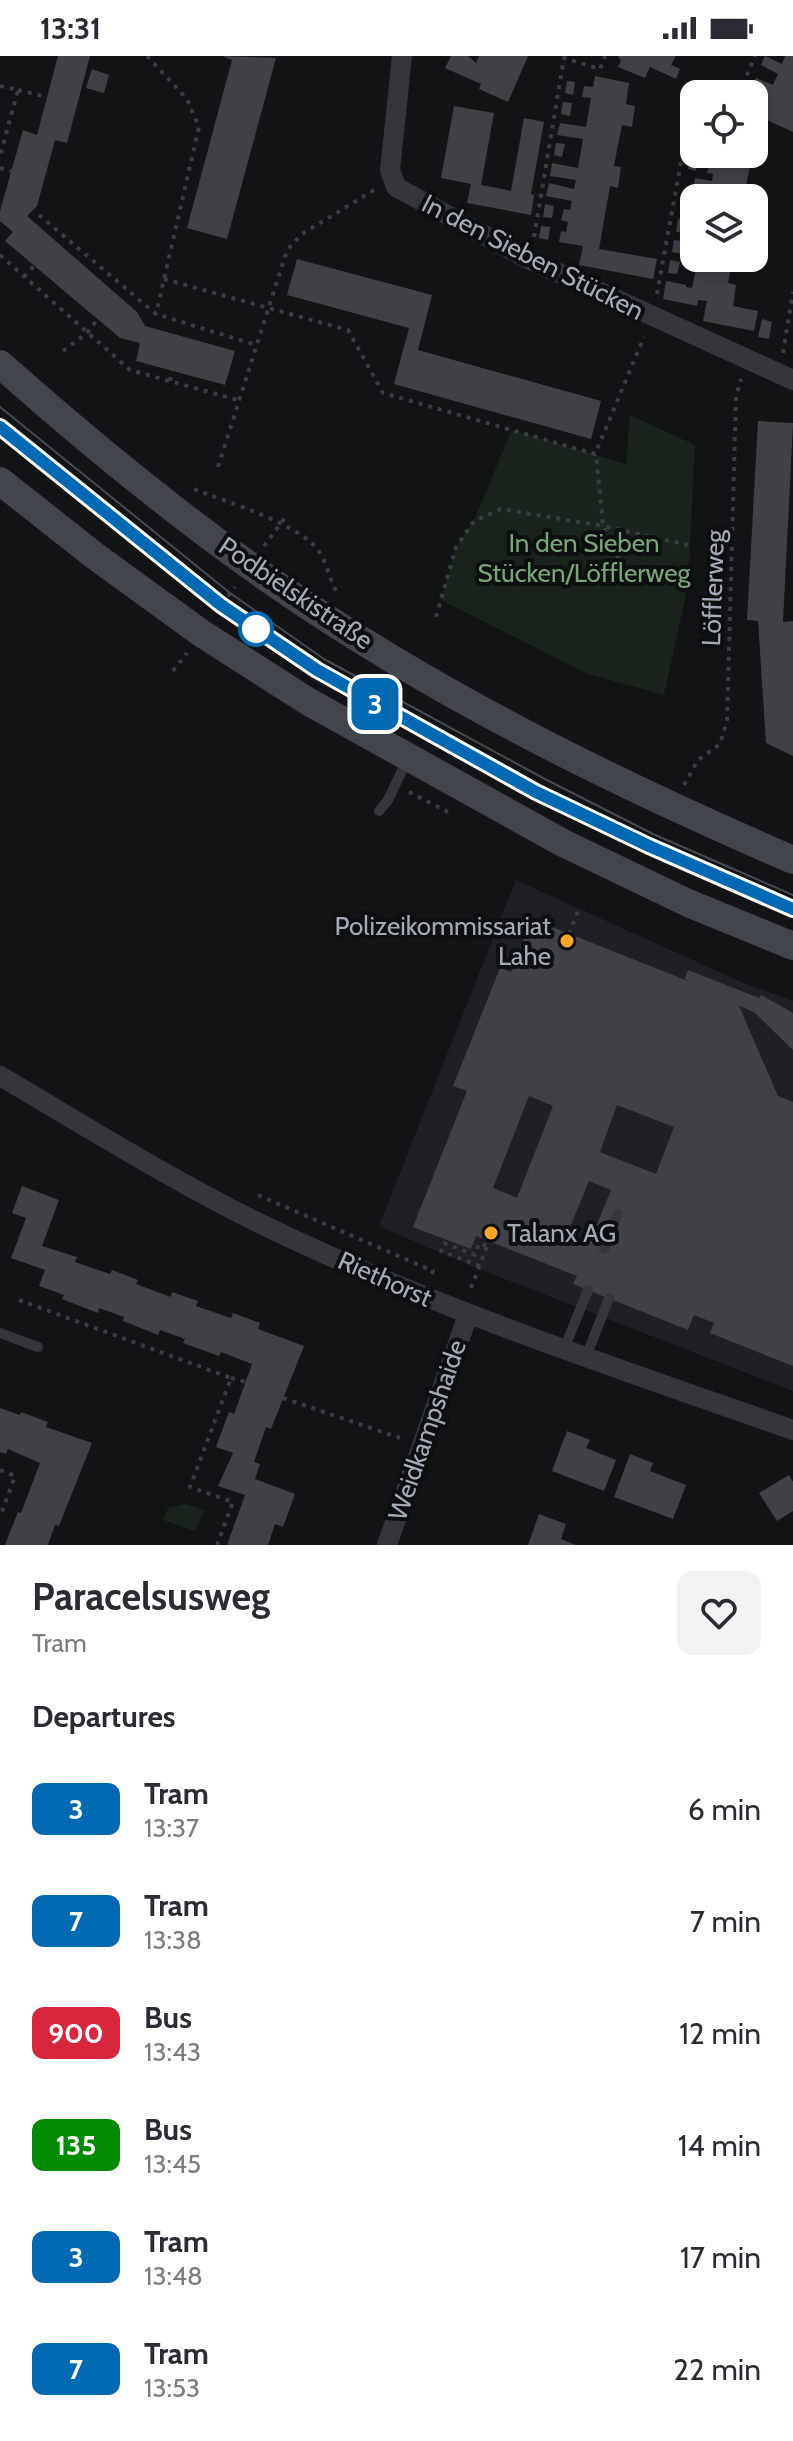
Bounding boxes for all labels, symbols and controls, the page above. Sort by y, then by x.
text: 13:31 [40,10,101,47]
map controls [680,80,768,272]
button: locate [680,80,768,168]
button: layers [680,184,768,272]
street label: In den Sieben Stücken [417,187,649,327]
park label: In den Sieben Stücken/Löfflerweg [478,527,692,589]
street label: Löfflerweg [695,528,731,647]
street label: Podbielskistraße [213,530,379,656]
unlabelled marker [239,612,273,646]
line badge: 3 [349,678,401,730]
text: 3 [367,687,383,721]
place label: Polizeikommissariat Lahe [335,910,551,972]
marker: Polizeikommissariat Lahe [558,932,576,950]
place label: Talanx AG [507,1217,616,1249]
marker: Talanx AG [482,1224,500,1242]
street label: Riethorst [333,1244,437,1314]
street label: Weidkampshaide [381,1336,473,1524]
button: heart [677,1571,761,1655]
text: Paracelsusweg [32,1573,270,1620]
text: Tram [32,1627,87,1659]
text: Departures [32,1698,176,1735]
text: Tram [144,1775,209,1812]
text: 6 min [688,1791,761,1828]
text: 3 [68,1792,84,1826]
text: 13:37 [144,1812,199,1844]
text: Tram [144,1887,209,1924]
text: 7 min [690,1903,761,1940]
text: 7 [69,1904,83,1938]
text: 13:38 [144,1924,202,1956]
text: Bus [144,1999,192,2036]
text: 12 min [679,2015,761,2052]
text: 900 [48,2016,104,2050]
text: 13:43 [144,2036,201,2068]
text: Bus [144,2111,192,2148]
text: 14 min [678,2127,761,2164]
text: 135 [56,2128,96,2162]
text: 13:45 [144,2148,201,2180]
text: Tram [144,2223,209,2260]
text: 17 min [680,2239,761,2276]
text: 3 [68,2240,84,2274]
text: 13:48 [144,2260,203,2292]
text: Tram [144,2335,209,2372]
text: 22 min [673,2351,761,2388]
text: 7 [69,2352,83,2386]
text: 13:53 [144,2372,200,2404]

